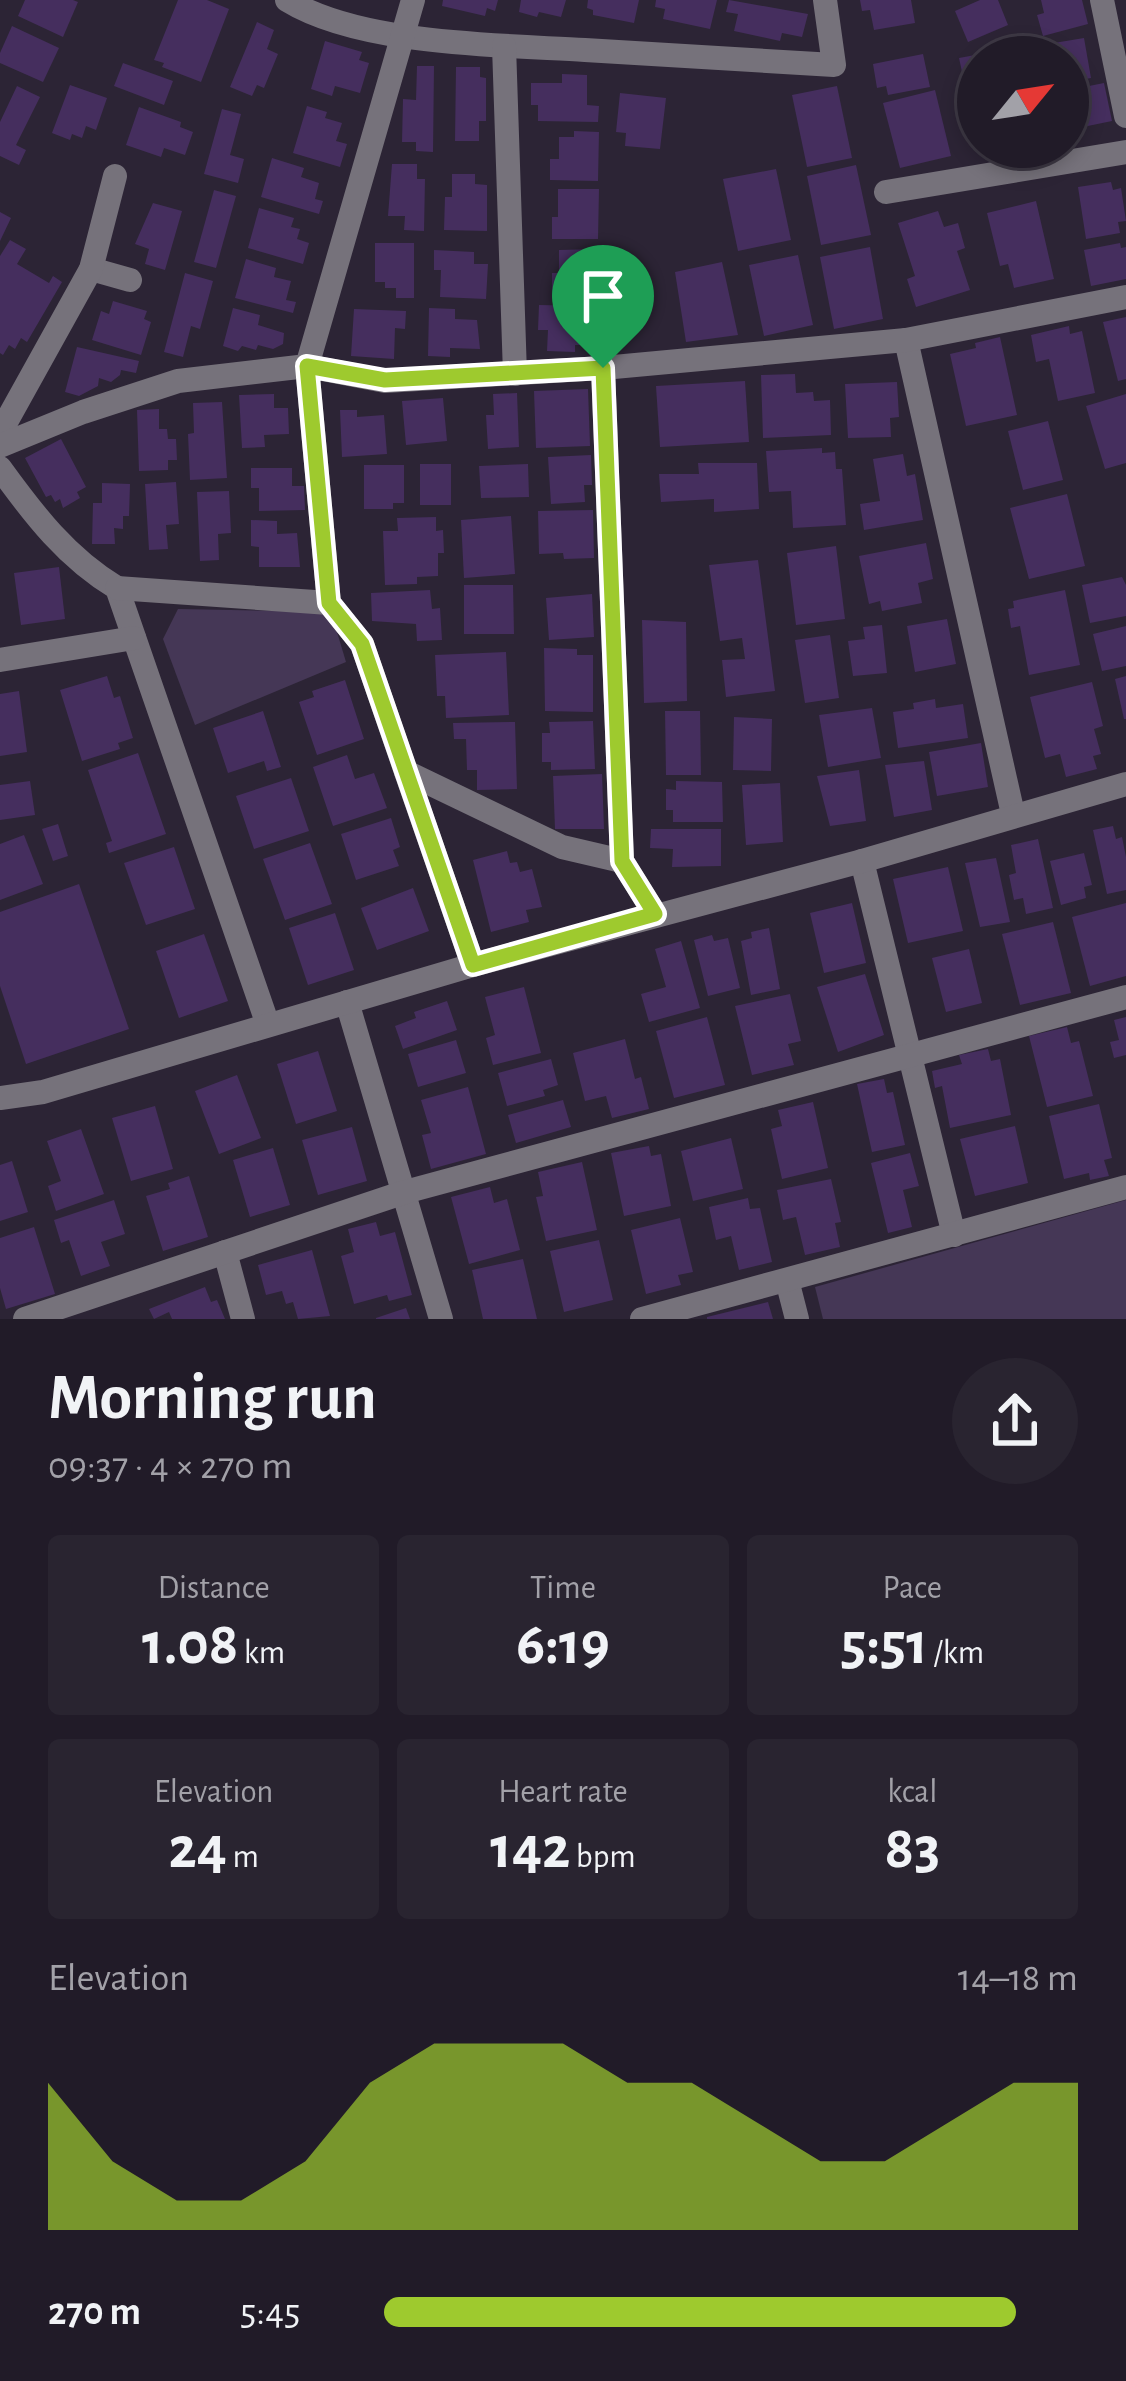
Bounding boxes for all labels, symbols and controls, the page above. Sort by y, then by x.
north arrow [957,36,1089,168]
map controls [957,36,1089,168]
pin [552,245,654,368]
icon: arrive [570,263,636,329]
button: share [952,1358,1078,1484]
text: Morning run [48,1365,377,1431]
text: 09:37 · 4 × 270 m [48,1447,293,1486]
text: Distance [158,1572,270,1605]
text: Time [530,1572,596,1605]
text: Pace [883,1572,942,1605]
text: 1.08 [142,1615,238,1675]
text: 6:19 [516,1615,610,1675]
text: 5:51 [841,1615,928,1675]
text: km [238,1637,285,1670]
text: /km [928,1637,984,1670]
text: Elevation [154,1776,273,1809]
text: Heart rate [498,1776,628,1809]
text: kcal [887,1776,937,1809]
text: 24 [169,1819,227,1879]
text: 142 [490,1819,570,1879]
text: 83 [885,1819,940,1879]
text: m [227,1841,259,1874]
text: bpm [570,1841,636,1874]
text: Elevation [48,1959,189,1998]
text: 14–18 m [958,1959,1078,1998]
text: 270 m [48,2293,141,2332]
text: 5:45 [240,2293,300,2332]

